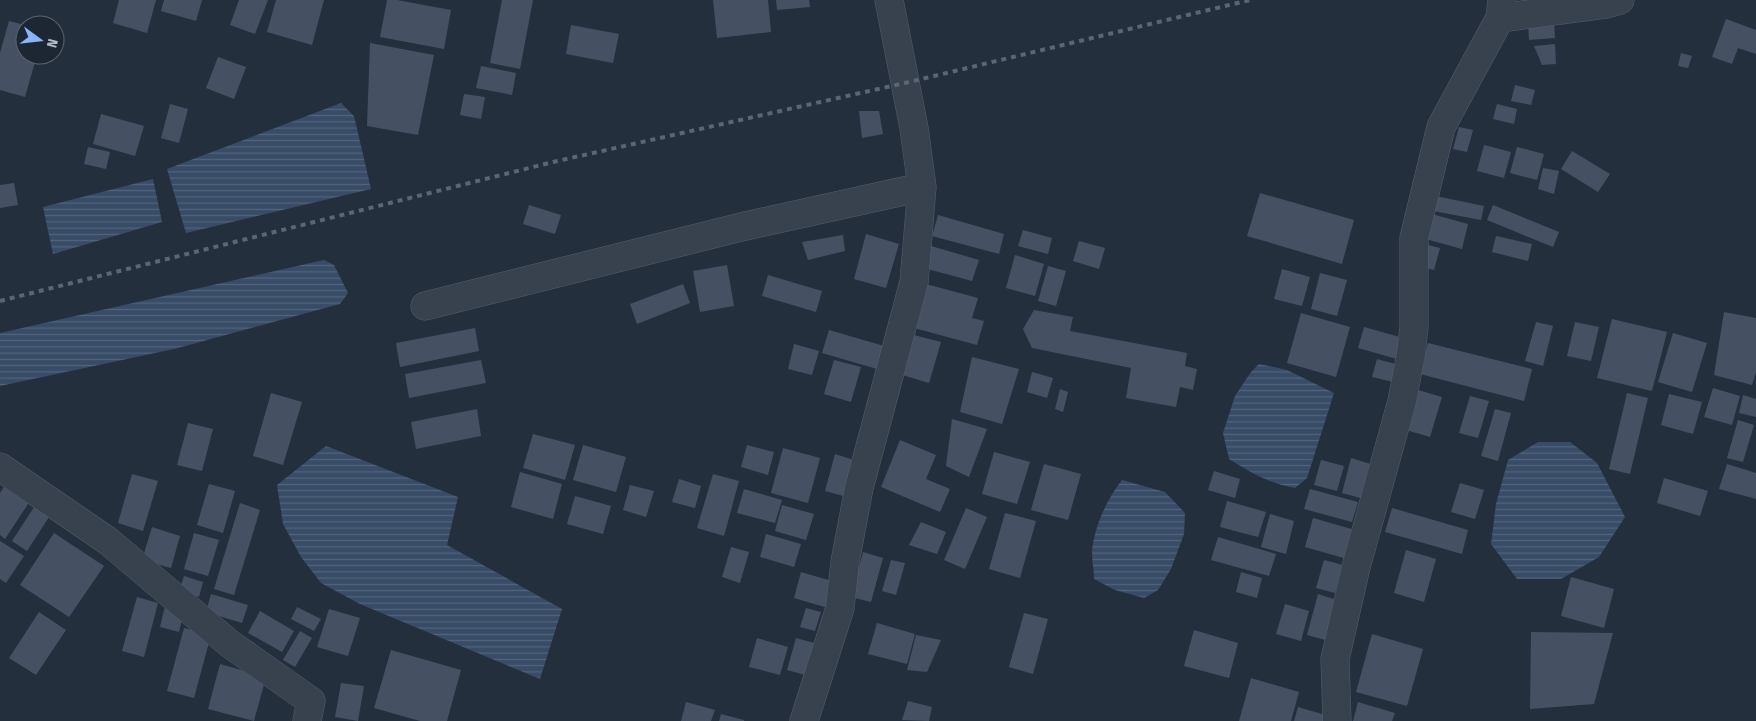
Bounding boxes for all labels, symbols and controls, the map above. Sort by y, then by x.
north arrow [15,15,65,65]
text: N [43,37,61,49]

